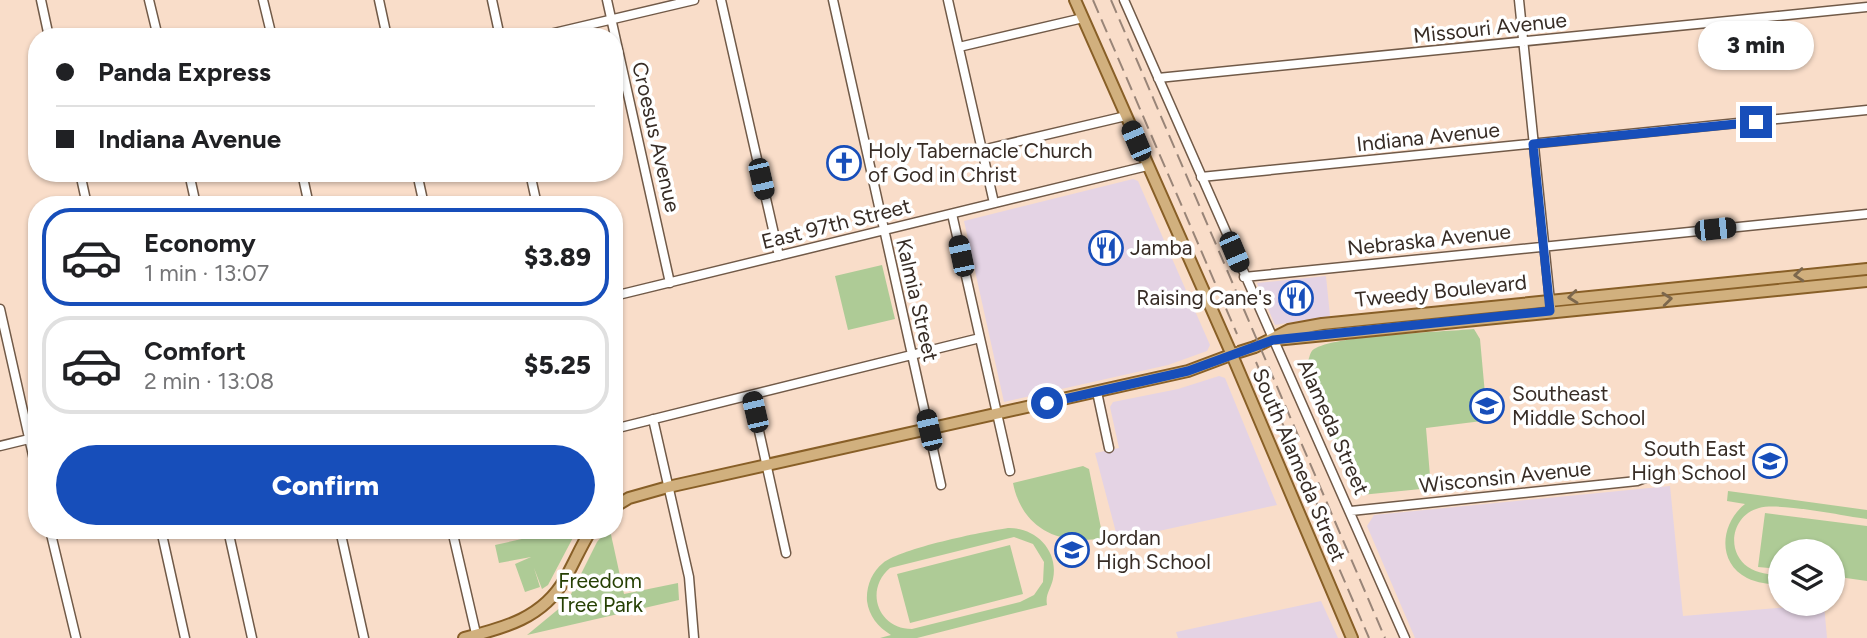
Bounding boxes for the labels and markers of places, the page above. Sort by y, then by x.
place label: Holy Tabernacle Church of God in Christ [868,138,1093,187]
church icon: Holy Tabernacle Church of God in Christ [825,144,863,182]
restaurant icon: Jamba [1087,229,1125,267]
place label: Jamba [1130,235,1192,260]
restaurant icon: Raising Cane's [1277,279,1315,317]
place label: Raising Cane's [1136,285,1272,310]
place label: Southeast Middle School [1512,381,1645,430]
school or university icon: Southeast Middle School [1468,387,1506,425]
place label: South East High School [1631,436,1746,485]
school or university icon: South East High School [1751,442,1789,480]
place label: Jordan High School [1096,525,1211,574]
school or university icon: Jordan High School [1053,531,1091,569]

